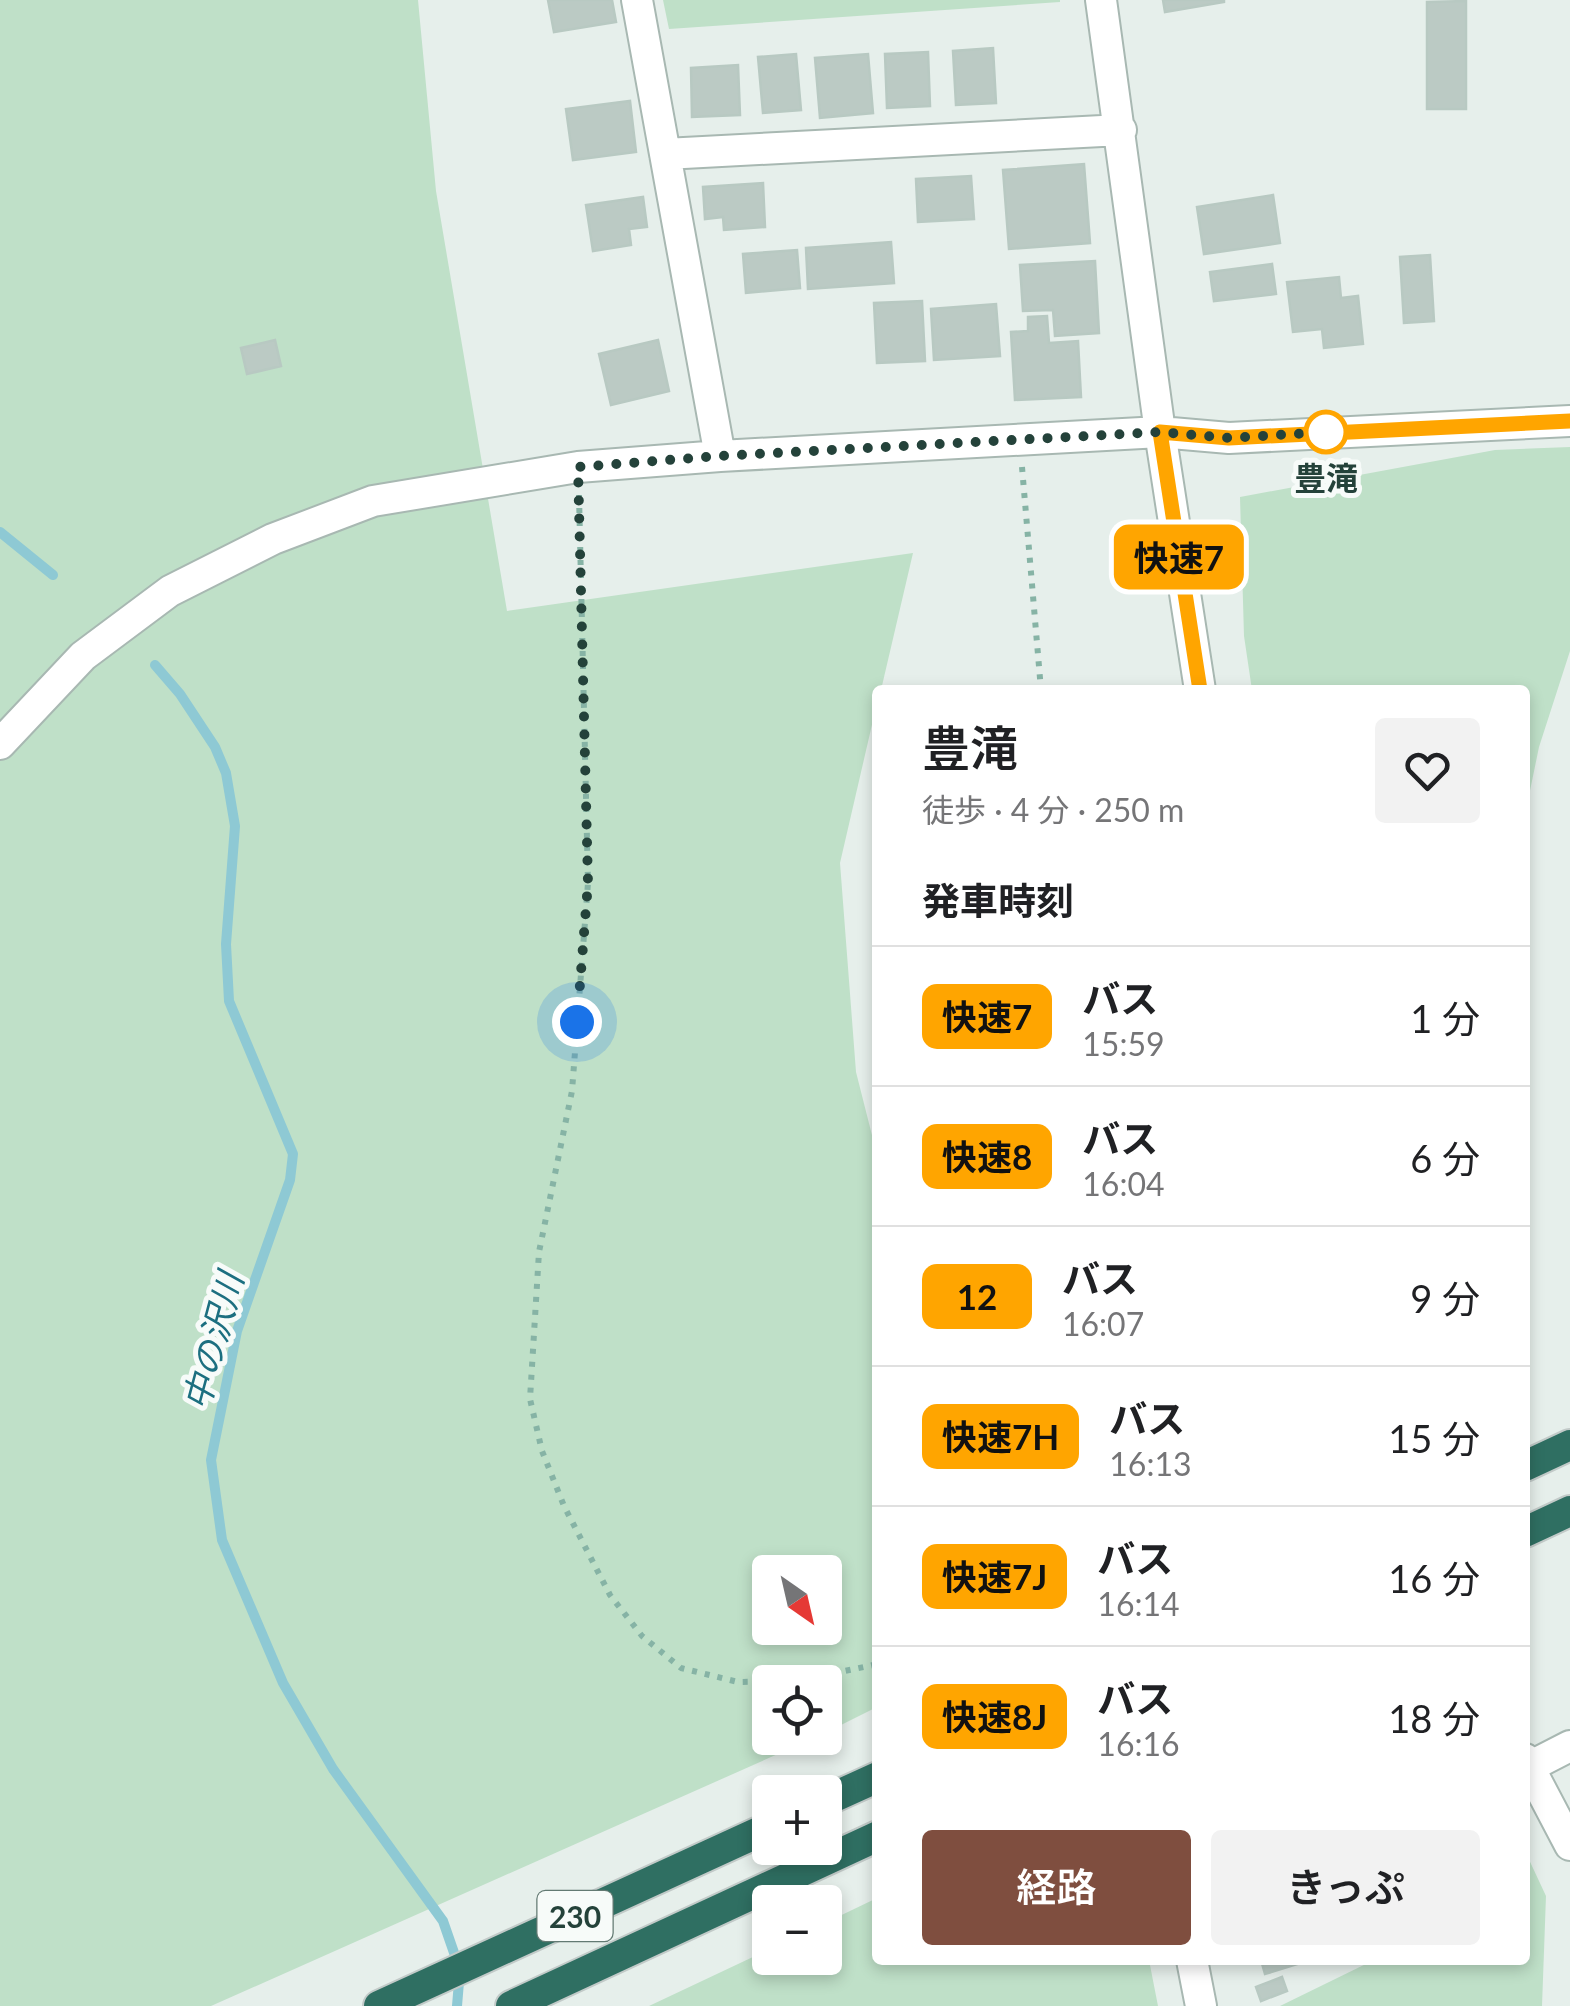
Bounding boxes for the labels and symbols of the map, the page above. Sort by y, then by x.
marker: 豊滝 [1305,411,1347,453]
place label: 豊滝 [1294,458,1358,497]
line badge: 快速7 [1122,524,1236,590]
your location [552,997,602,1047]
water label: 中の沢川 [174,1264,251,1414]
north arrow [752,1555,842,1645]
road number: 230 [538,1891,612,1941]

